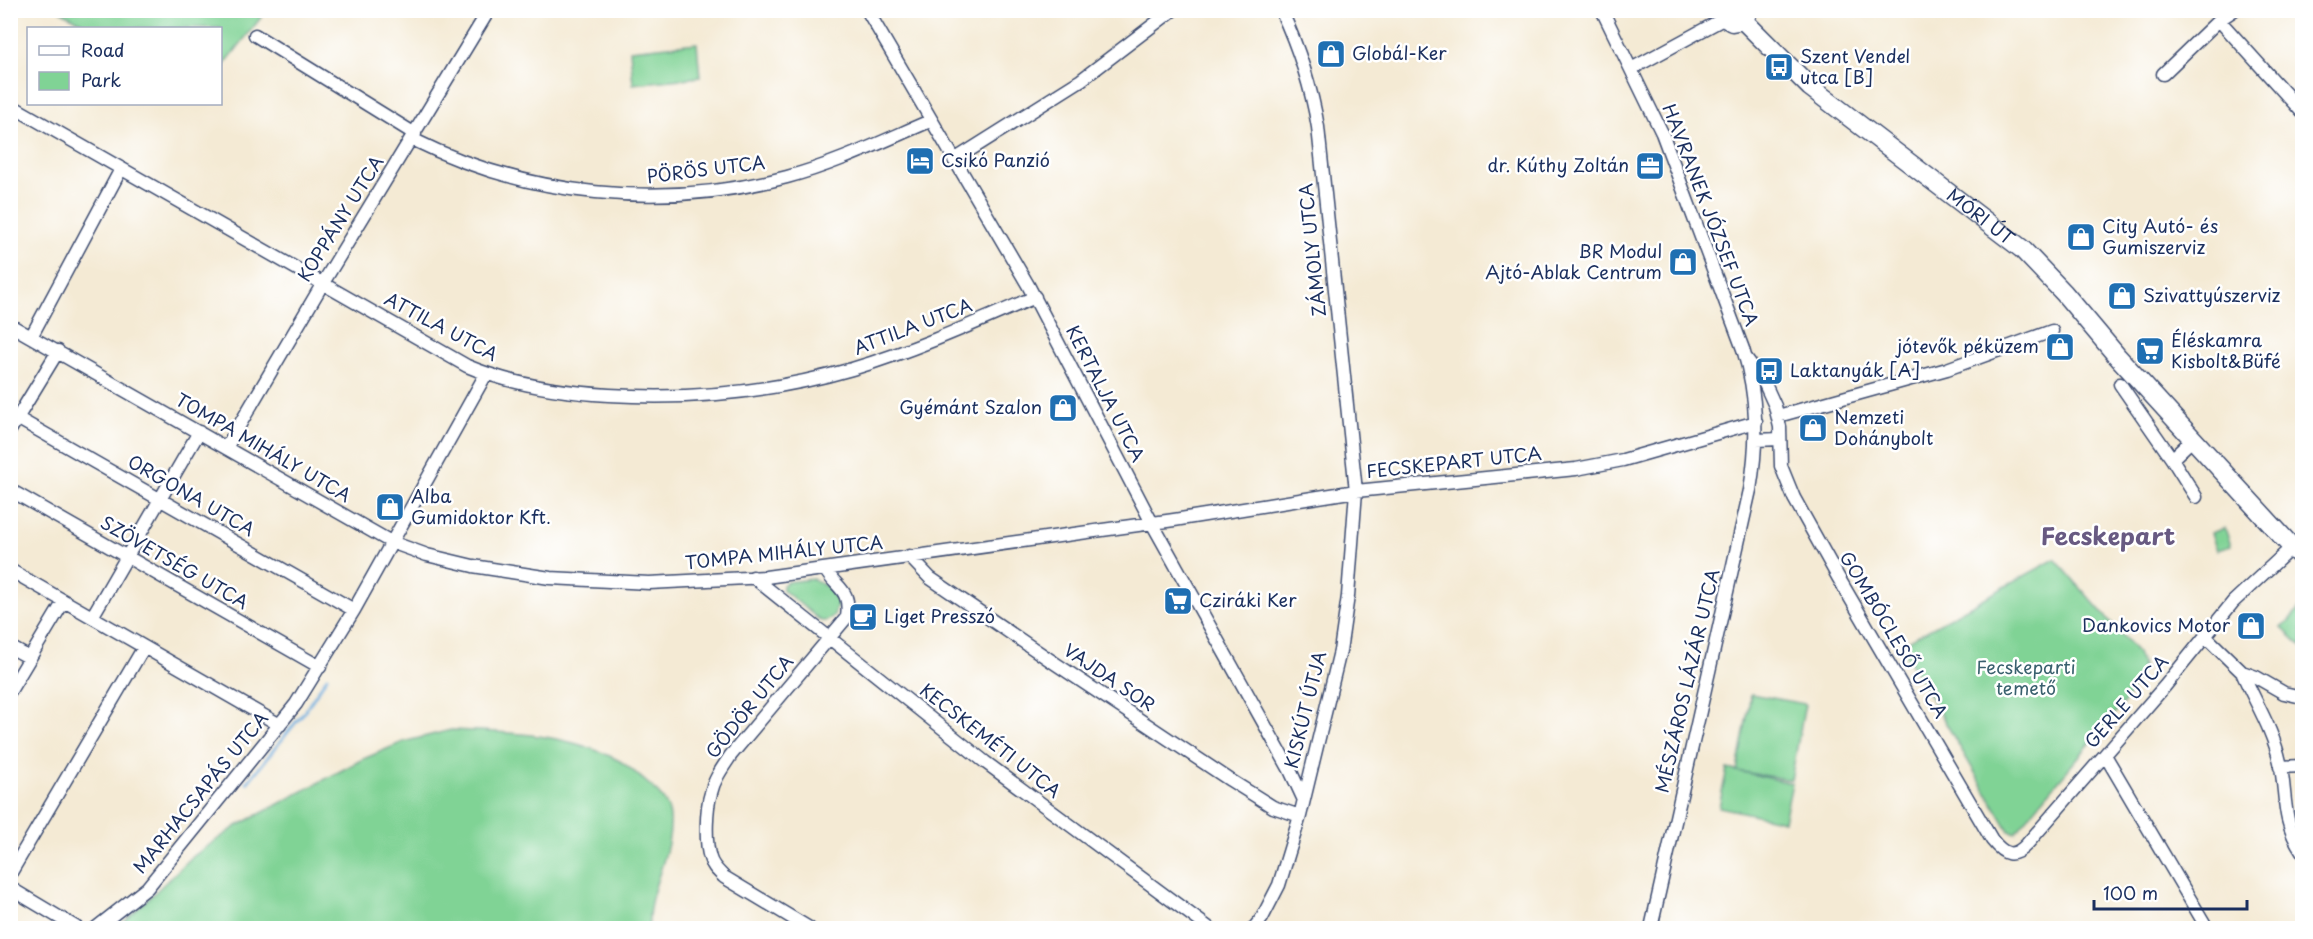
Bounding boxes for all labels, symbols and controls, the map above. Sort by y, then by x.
legend [27,27,222,105]
text: Road [81,36,125,63]
shop icon: Globál-Ker [1315,38,1347,70]
place label: Globál-Ker [1352,39,1447,66]
place label: Szent Vendel utca [B] [1800,42,1910,90]
bus stop icon: Szent Vendel utca [B] [1763,51,1795,83]
text: Park [81,66,121,93]
street label: HAVRANEK JÓZSEF UTCA [1656,99,1766,330]
hotel icon: Csikó Panzió [904,145,936,177]
place label: Csikó Panzió [941,146,1050,173]
street label: PÖRÖS UTCA [645,148,767,189]
street label: KOPPÁNY UTCA [290,150,389,286]
office icon: dr. Kúthy Zoltán [1634,150,1666,182]
place label: dr. Kúthy Zoltán [1488,151,1629,178]
street label: MÓRI ÚT [1942,181,2021,251]
street label: ZÁMOLY UTCA [1291,182,1332,318]
place label: City Autó- és Gumiszerviz [2102,212,2218,260]
shop icon: City Autó- és Gumiszerviz [2065,221,2097,253]
place label: BR Modul Ajtó-Ablak Centrum [1485,237,1662,285]
shop icon: BR Modul Ajtó-Ablak Centrum [1667,246,1699,278]
shop icon: Szivattyúszerviz [2106,280,2138,312]
place label: Szivattyúszerviz [2143,281,2281,308]
street label: ATTILA UTCA [380,284,503,367]
street label: ATTILA UTCA [849,291,976,361]
street label: KERTALJA UTCA [1060,320,1153,467]
place label: Éléskamra Kisbolt&Büfé [2171,326,2281,374]
shop icon: jótevők péküzem [2044,331,2076,363]
place label: jótevők péküzem [1895,332,2039,359]
supermarket icon: Éléskamra Kisbolt&Büfé [2134,335,2166,367]
bus stop icon: Laktanyák [A] [1753,355,1785,387]
place label: Laktanyák [A] [1790,356,1920,383]
street label: TOMPA MIHÁLY UTCA [171,385,357,508]
shop icon: Gyémánt Szalon [1047,392,1079,424]
place label: Gyémánt Szalon [899,393,1042,420]
place label: Nemzeti Dohánybolt [1834,403,1933,451]
shop icon: Nemzeti Dohánybolt [1797,412,1829,444]
street label: FECSKEPART UTCA [1365,439,1543,484]
street label: ORGONA UTCA [123,447,260,542]
place label: Alba Gumidoktor Kft. [411,482,551,530]
shop icon: Alba Gumidoktor Kft. [374,491,406,523]
street label: SZÖVETSÉG UTCA [96,508,254,615]
district label: Fecskepart [2041,517,2175,553]
street label: TOMPA MIHÁLY UTCA [684,528,884,575]
street label: GOMBÓCLESŐ UTCA [1834,546,1955,723]
street label: MÉSZÁROS LÁZÁR UTCA [1648,566,1725,795]
supermarket icon: Cziráki Ker [1162,585,1194,617]
place label: Cziráki Ker [1199,586,1297,613]
cafe icon: Liget Presszó [847,601,879,633]
place label: Liget Presszó [884,602,995,629]
shop icon: Dankovics Motor [2235,610,2267,642]
place label: Dankovics Motor [2082,611,2231,638]
street label: VAJDA SOR [1059,636,1161,717]
street label: GÖDÖR UTCA [699,648,799,764]
street label: KISKÚT ÚTJA [1277,648,1332,771]
street label: GERLE UTCA [2078,649,2174,754]
park label: Fecskeparti temető [1976,653,2076,701]
street label: KECSKEMÉTI UTCA [915,676,1067,804]
street label: MARHACSAPÁS UTCA [126,705,274,879]
scale bar [2094,873,2247,911]
text: 100 m [2103,879,2158,906]

